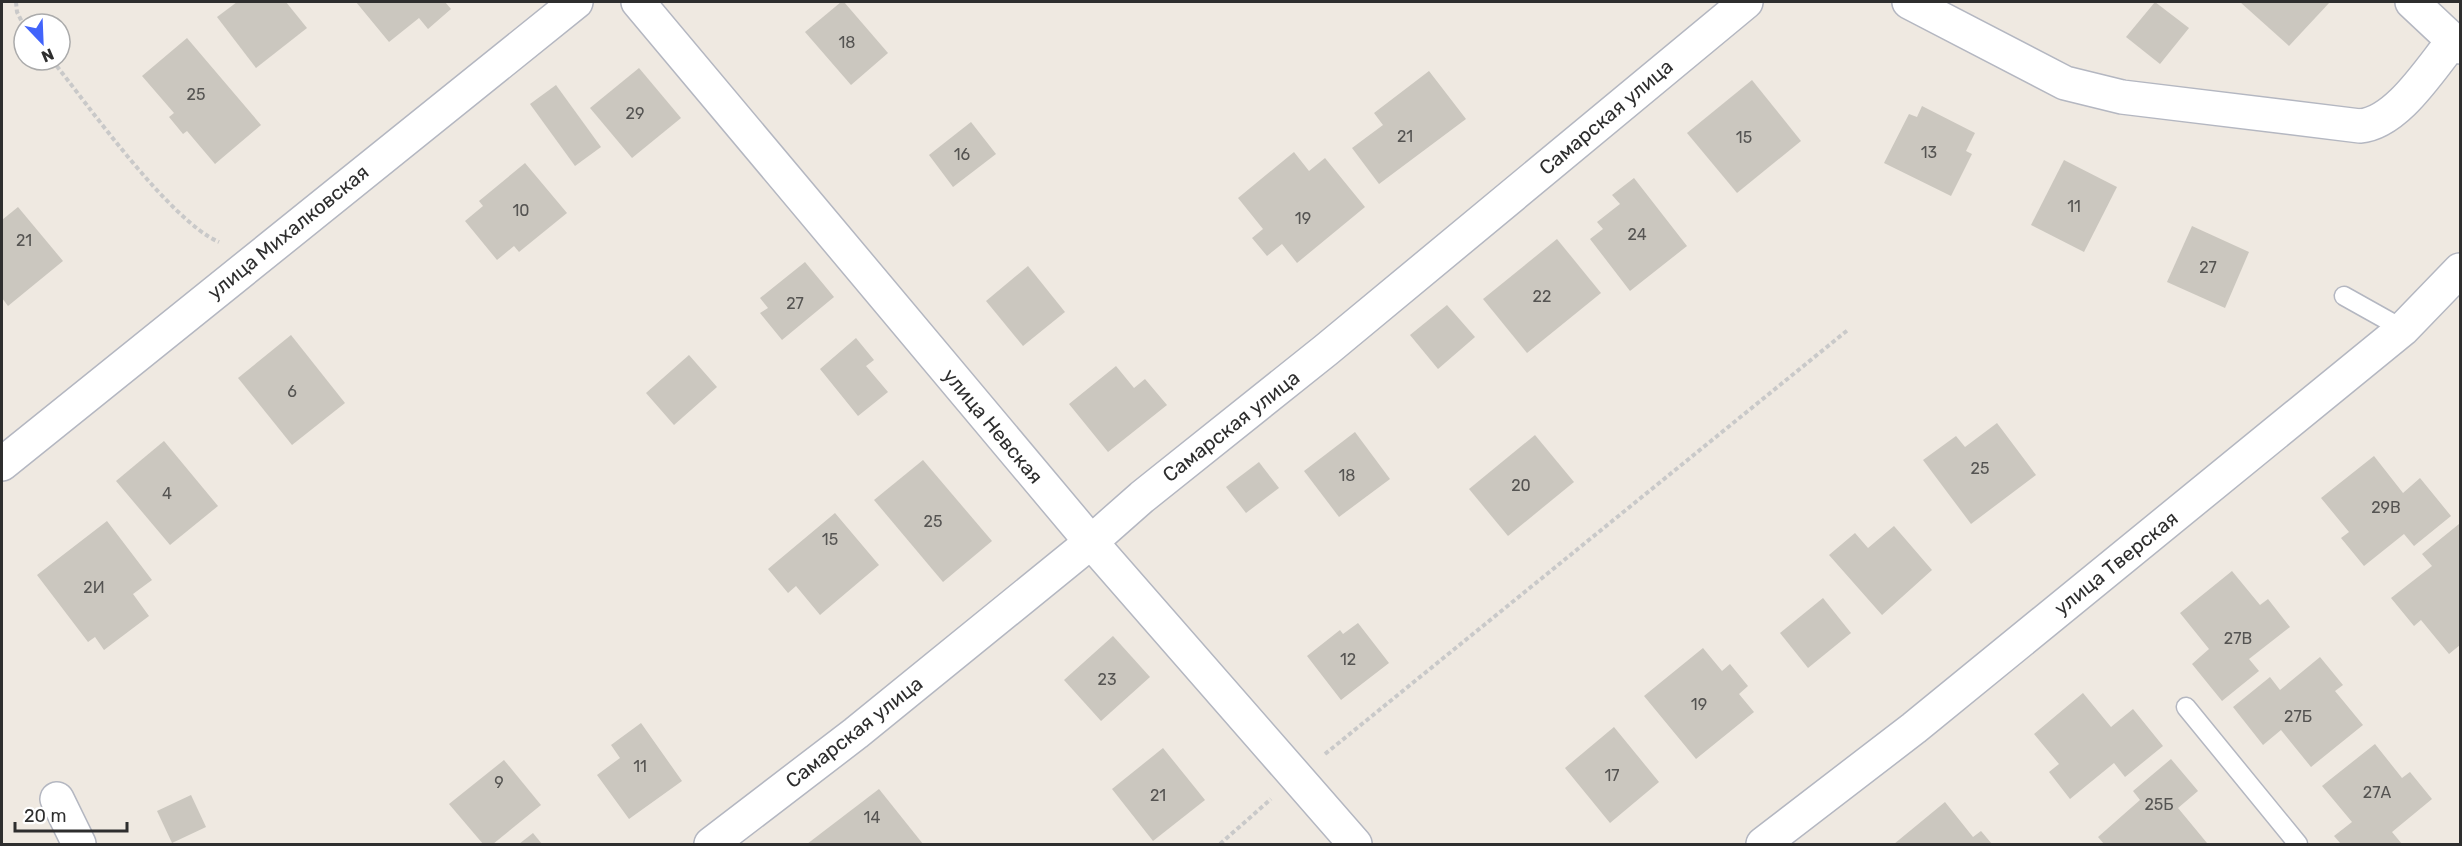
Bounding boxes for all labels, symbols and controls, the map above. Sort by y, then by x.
north arrow [12,12,72,72]
house number: 18 [838,33,856,52]
text: N [39,44,57,66]
street label: Самарская улица [1534,54,1678,180]
house number: 25 [187,85,205,104]
house number: 29 [626,104,644,123]
house number: 21 [1397,127,1413,146]
house number: 15 [1736,128,1752,147]
house number: 13 [1921,143,1937,162]
house number: 16 [954,145,971,164]
street label: улица Михалковская [203,160,373,304]
house number: 11 [2067,197,2081,216]
house number: 10 [512,201,530,220]
house number: 19 [1295,209,1311,228]
house number: 24 [1627,225,1647,244]
house number: 21 [16,231,32,250]
house number: 27 [2199,258,2217,277]
house number: 22 [1533,287,1551,306]
house number: 27 [786,294,804,313]
street label: улица Невская [938,364,1048,488]
street label: Самарская улица [1158,365,1304,487]
house number: 6 [287,382,297,401]
house number: 25 [1971,459,1989,478]
house number: 18 [1338,466,1356,485]
house number: 20 [1511,476,1531,495]
house number: 4 [162,484,172,503]
house number: 29В [2371,498,2401,517]
street label: улица Тверская [2049,506,2183,620]
house number: 25 [924,512,942,531]
house number: 15 [822,530,838,549]
house number: 2И [83,578,105,597]
house number: 27В [2224,629,2252,648]
house number: 12 [1340,650,1356,669]
house number: 23 [1097,670,1117,689]
street label: Самарская улица [781,671,927,793]
house number: 19 [1691,695,1707,714]
house number: 27Б [2284,707,2312,726]
house number: 11 [633,757,647,776]
house number: 17 [1604,766,1620,785]
house number: 9 [494,773,504,792]
house number: 27А [2363,783,2391,802]
house number: 21 [1150,786,1166,805]
scale bar [15,795,128,833]
house number: 25Б [2144,795,2174,814]
text: 20 m [24,805,66,827]
house number: 14 [864,808,880,827]

